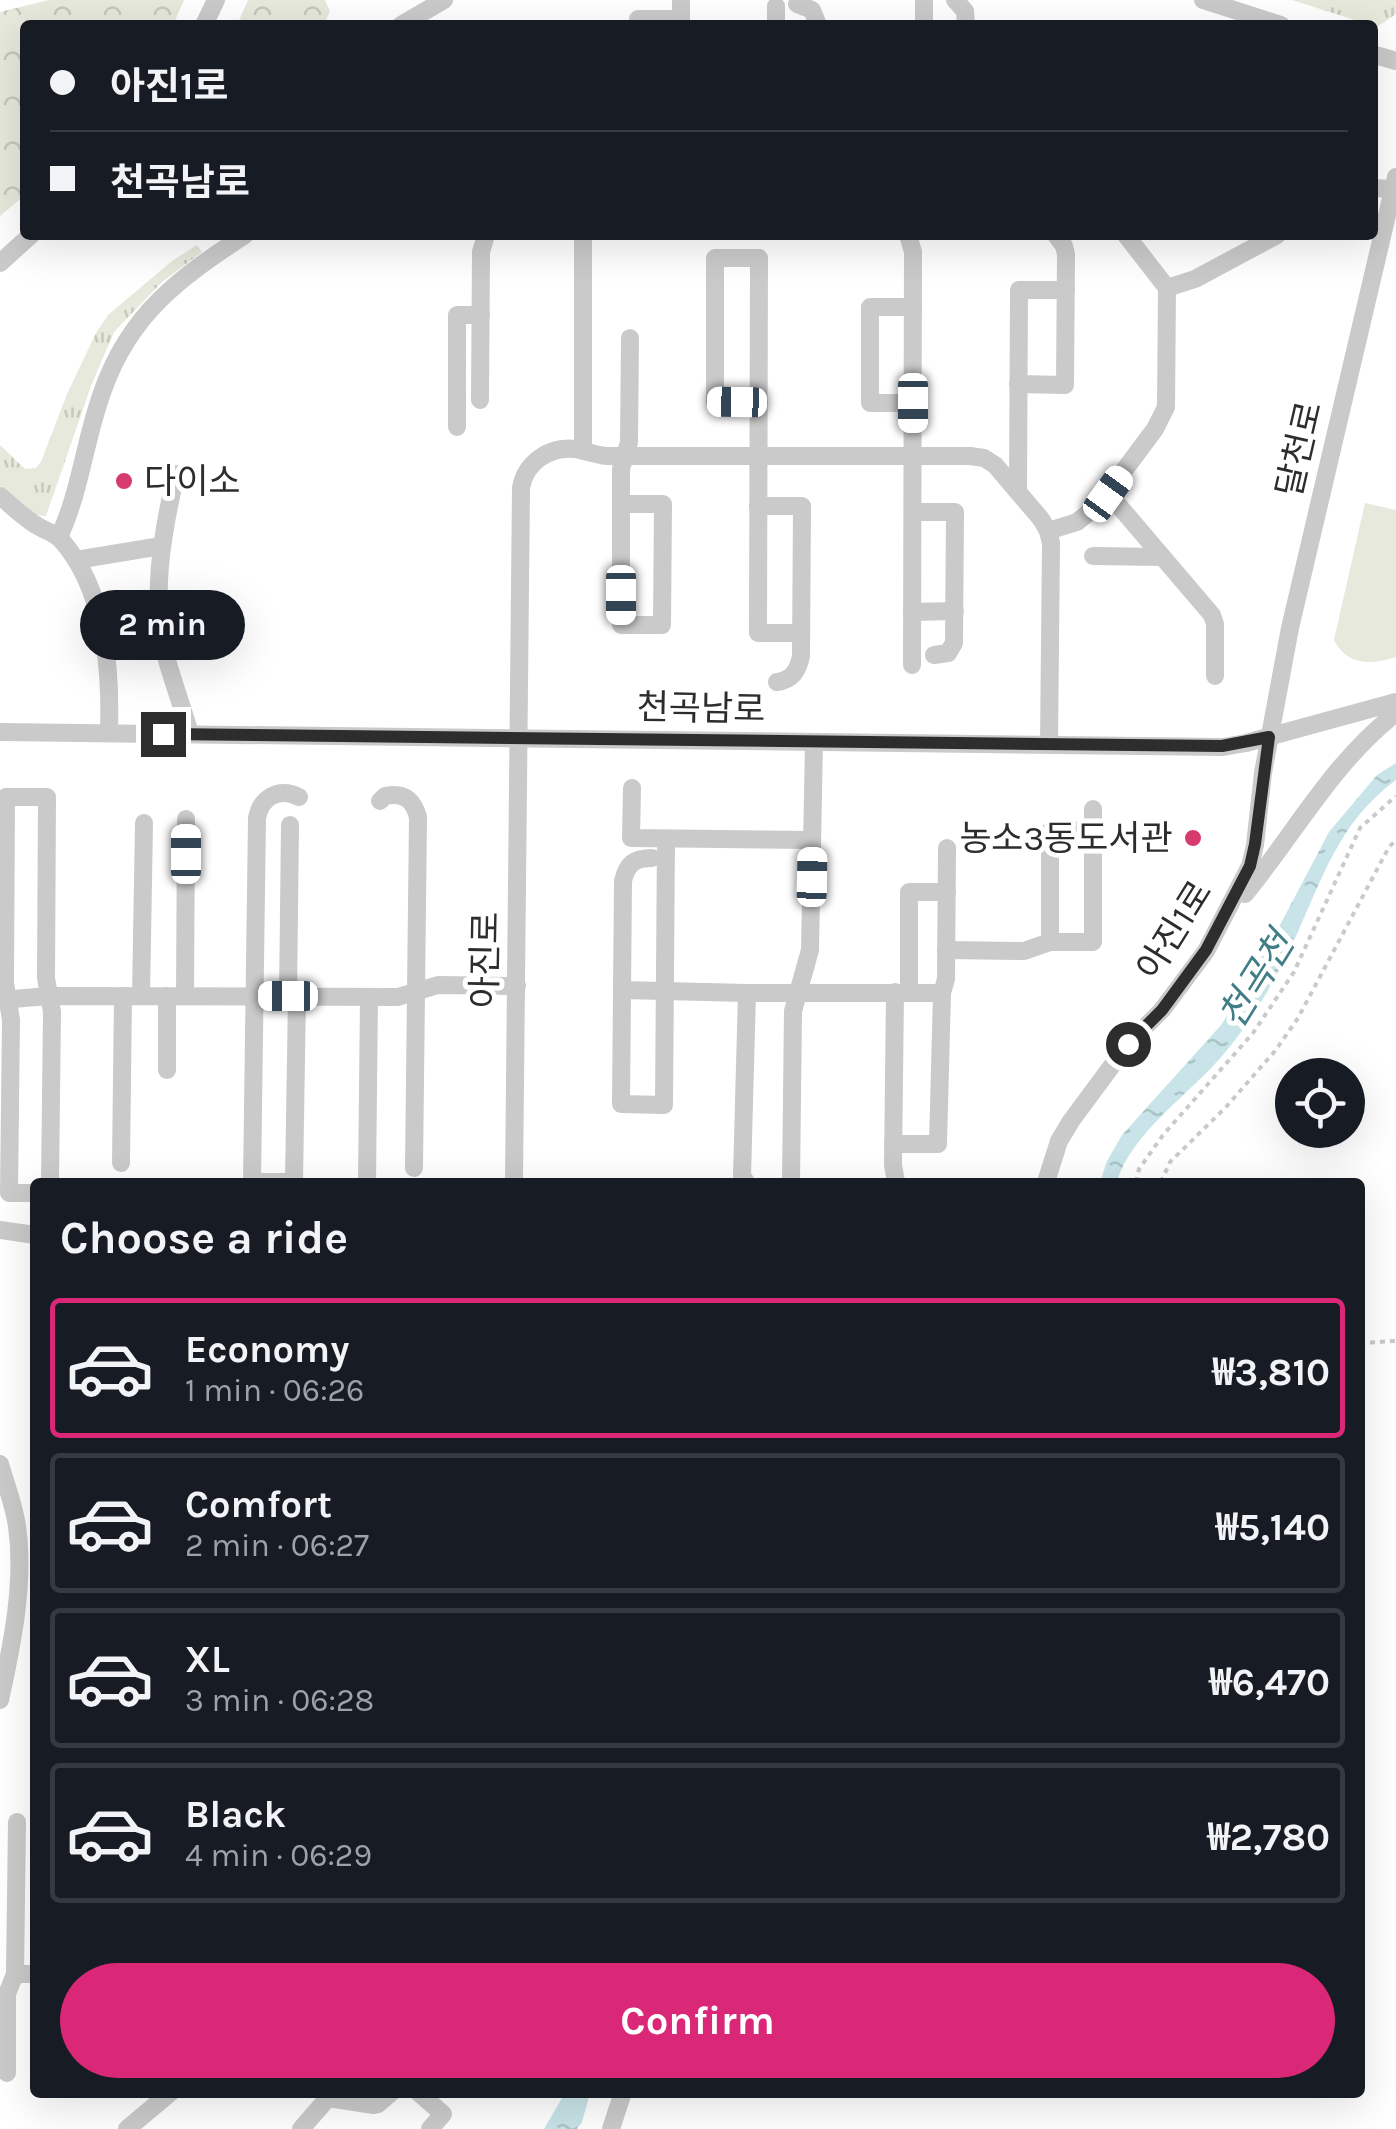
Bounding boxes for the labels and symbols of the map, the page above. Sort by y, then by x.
car [898,373,928,433]
car [707,386,767,418]
street label: 달천로 [1269,397,1330,501]
place label: 다이소 [144,461,241,502]
car [1078,461,1138,527]
marker: 다이소 [113,470,135,492]
car [606,565,636,625]
callout: 2 min [80,589,246,659]
street label: 천곡남로 [636,687,766,730]
route end [141,712,186,757]
place label: 농소3동도서관 [959,818,1173,859]
car [171,824,201,884]
marker: 농소3동도서관 [1182,827,1204,849]
car [796,847,828,907]
street label: 아진1로 [1128,874,1220,987]
street label: 아진로 [464,911,507,1009]
water label: 천곡천 [1210,920,1305,1037]
car [258,981,318,1011]
route start [1106,1022,1151,1067]

